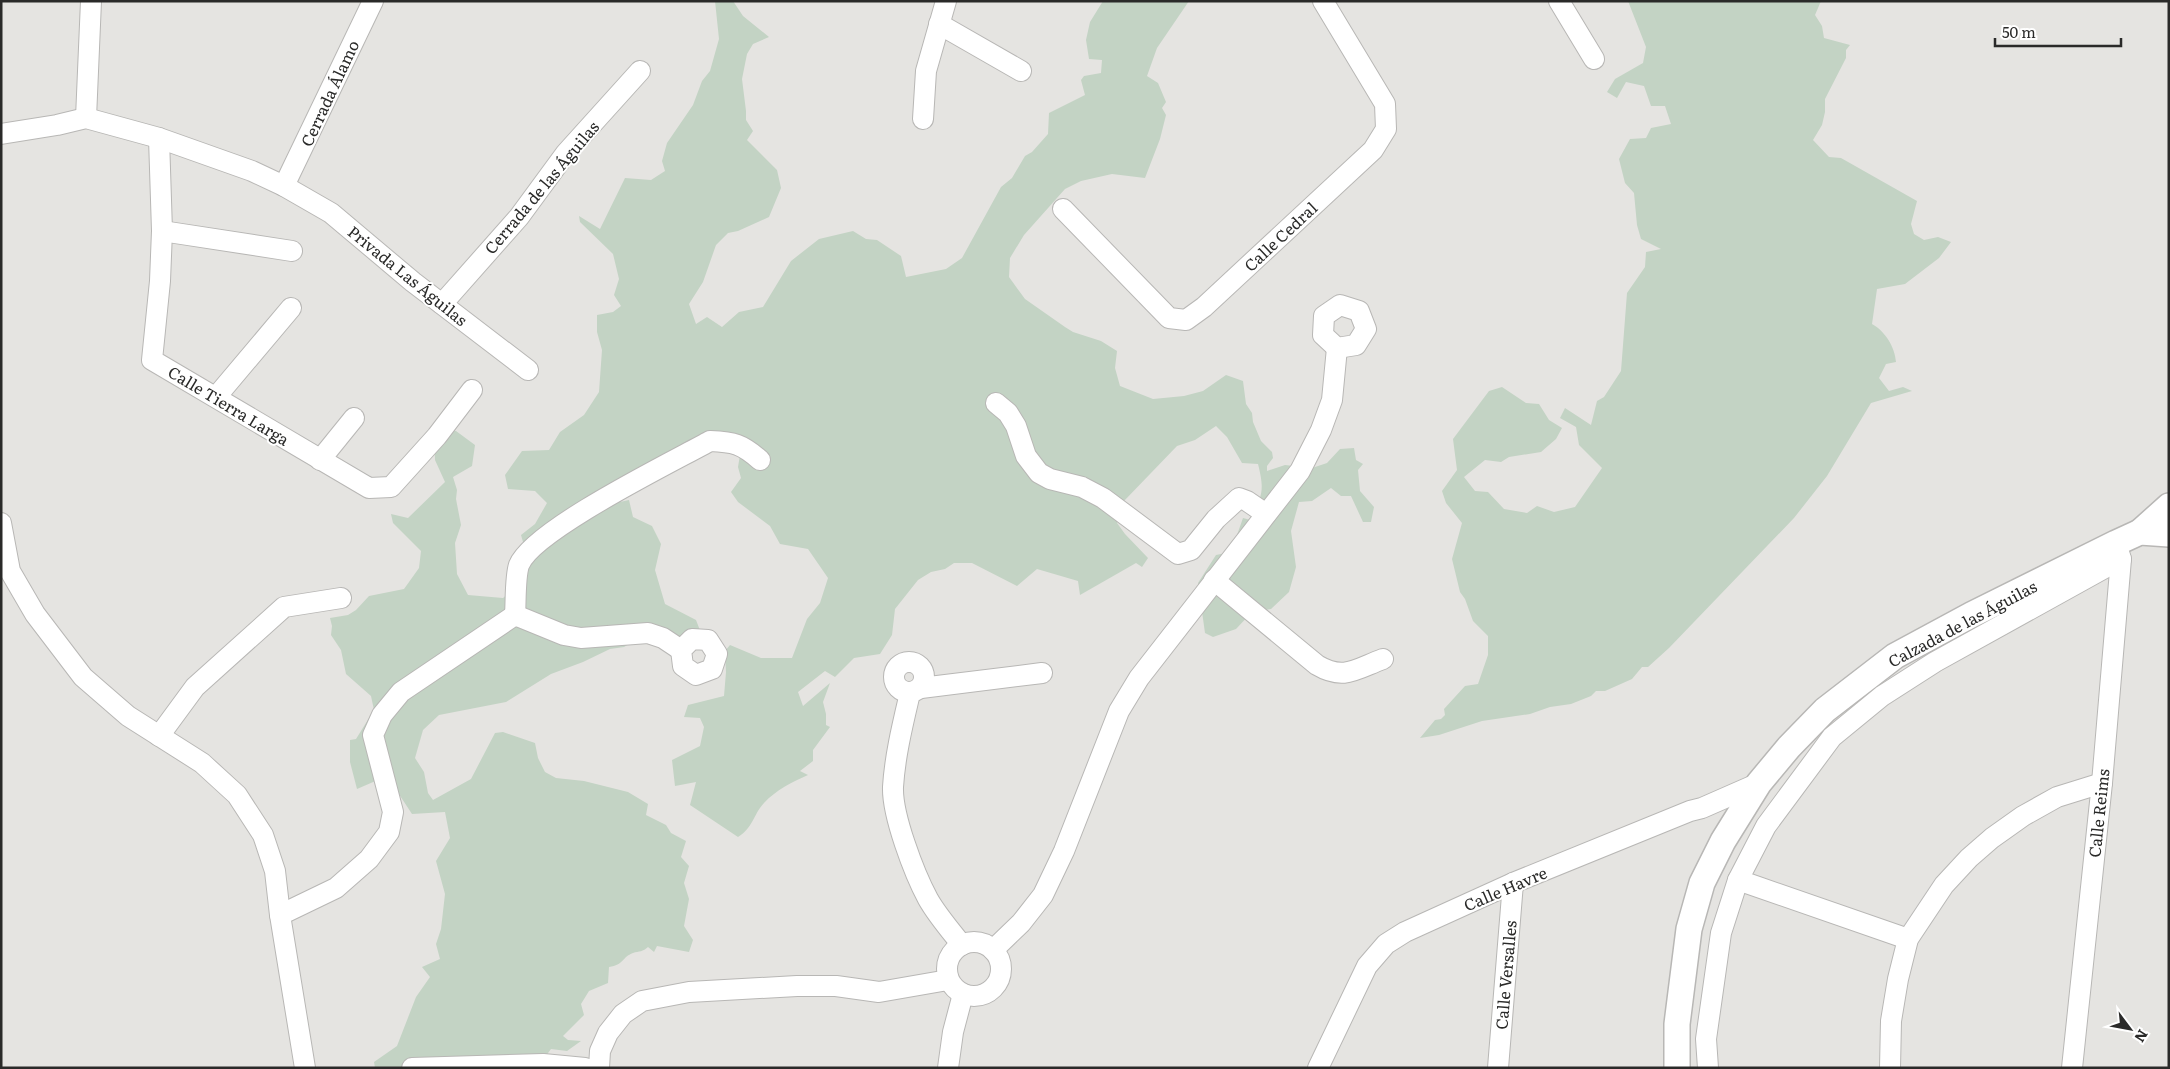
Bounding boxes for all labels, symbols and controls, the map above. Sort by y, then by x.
scale bar [1995,15,2121,47]
text: 50 m [2002,20,2036,43]
street label: Cerrada Álamo [294,36,364,150]
street label: Cerrada de las Águilas [478,115,604,259]
street label: Calle Cedral [1238,196,1322,276]
street label: Privada Las Águilas [343,219,473,331]
street label: Calle Tierra Larga [164,359,294,451]
street label: Calzada de las Águilas [1883,574,2041,672]
street label: Calle Reims [2081,767,2115,859]
street label: Calle Havre [1460,860,1550,916]
street label: Calle Versalles [1488,919,1522,1031]
north arrow [2105,1004,2155,1054]
text: N [2130,1026,2153,1047]

